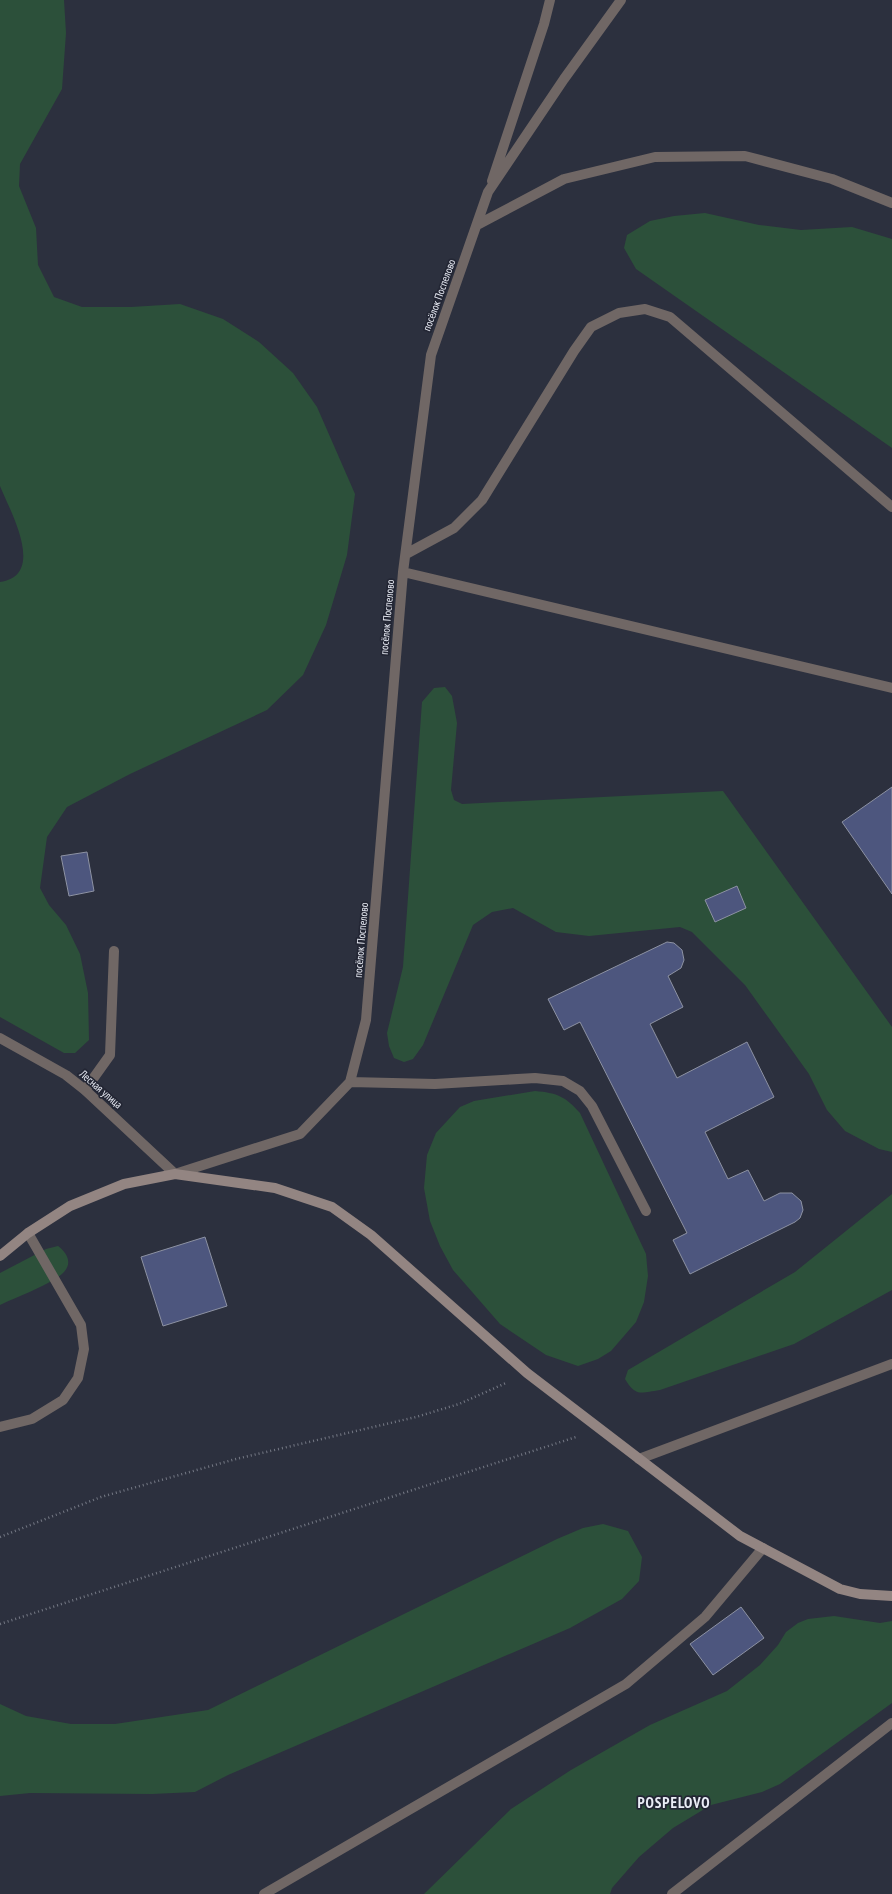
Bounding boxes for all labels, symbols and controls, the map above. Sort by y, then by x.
street label: посёлок Поспелово [420,257,459,333]
street label: посёлок Поспелово [377,579,397,655]
street label: посёлок Поспелово [351,902,371,978]
street label: Лесная улица [76,1066,125,1111]
district label: POSPELOVO [637,1793,711,1812]

